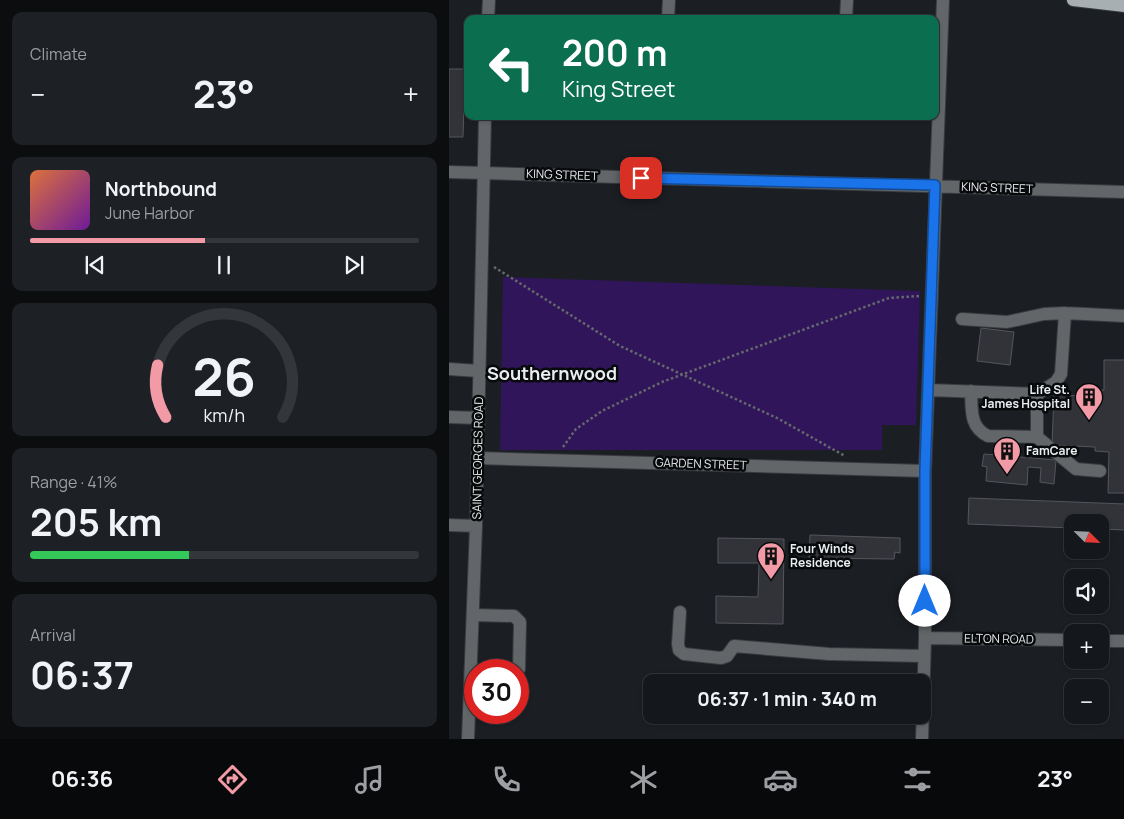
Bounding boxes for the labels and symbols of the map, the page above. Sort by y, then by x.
pin [620,157,662,199]
street label: KING STREET [526,165,599,184]
street label: KING STREET [961,178,1034,197]
district label: Southernwood [487,361,617,385]
place label: Life St. James Hospital [982,381,1070,412]
building icon: Life St. James Hospital [1074,382,1104,421]
street label: SAINT GEORGES ROAD [468,396,487,520]
building icon: FamCare [992,436,1022,475]
place label: FamCare [1026,442,1077,459]
street label: GARDEN STREET [655,453,748,474]
north arrow [1064,514,1109,559]
place label: Four Winds Residence [790,540,855,571]
building icon: Four Winds Residence [756,541,786,580]
position arrow [898,574,950,626]
street label: ELTON ROAD [964,629,1034,648]
speed limit sign: 30 [464,659,529,724]

